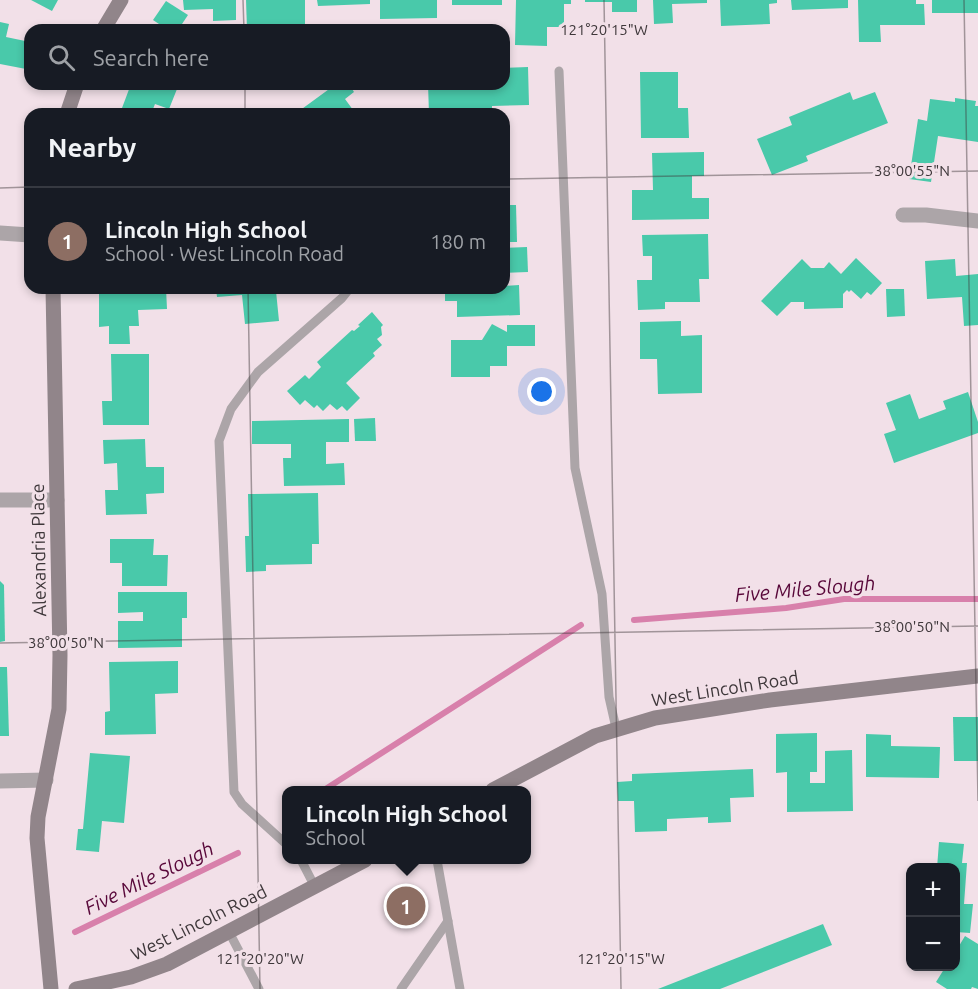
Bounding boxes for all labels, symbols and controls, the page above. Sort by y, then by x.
text: 121°20'15"W [560,21,648,38]
search box [24,24,510,90]
icon: search [45,41,78,74]
text: Search here [93,45,209,70]
text: Nearby [48,133,136,162]
text: 38°00'55"N [874,162,950,179]
text: Lincoln High School [105,217,307,242]
text: 1 [62,230,73,253]
text: 180 m [430,230,486,253]
text: School · West Lincoln Road [105,242,344,265]
your location [527,377,556,406]
street label: Alexandria Place [27,483,49,617]
water label: Five Mile Slough [734,571,876,606]
text: 38°00'50"N [874,618,950,635]
text: 38°00'50"N [28,634,104,651]
street label: West Lincoln Road [650,667,800,710]
popup [282,786,531,864]
text: Lincoln High School [306,801,507,826]
text: School [306,826,365,849]
water label: Five Mile Slough [80,836,217,919]
map controls [906,863,960,971]
button: + [906,863,960,917]
street label: West Lincoln Road [127,881,270,964]
pin: 1 [386,884,426,928]
button: − [906,917,960,971]
text: 121°20'20"W [216,950,304,967]
text: 121°20'15"W [577,950,665,967]

